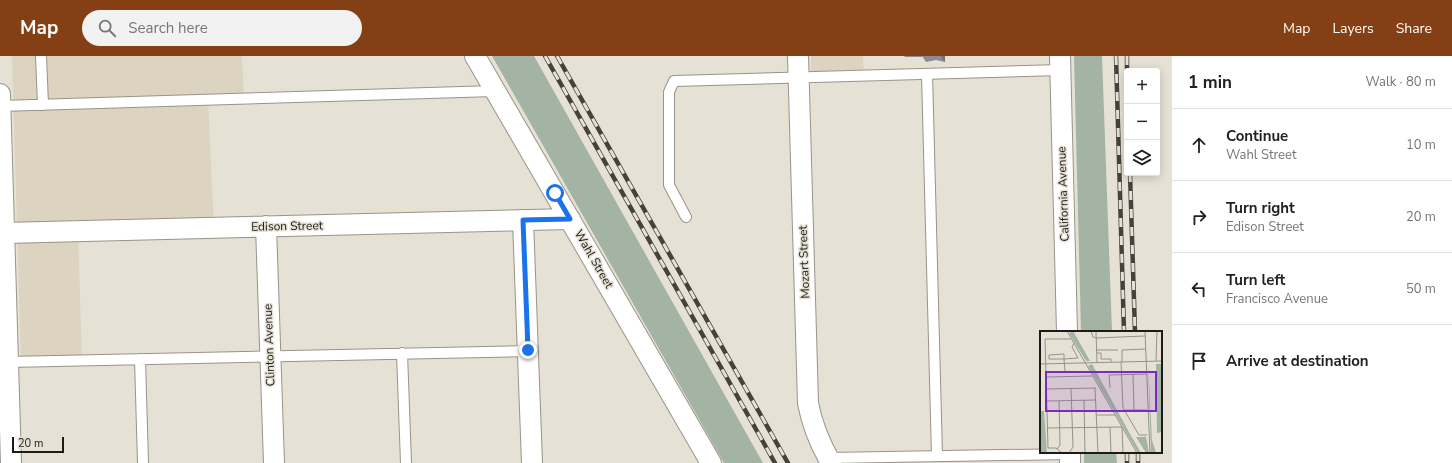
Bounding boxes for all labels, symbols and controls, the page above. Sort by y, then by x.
search box [82,10,362,46]
text: Map [20,15,58,41]
icon: search [96,17,118,39]
text: Search here [128,18,208,38]
text: Map [1283,19,1310,38]
text: Layers [1332,19,1374,38]
text: Share [1396,19,1432,38]
map controls [1124,68,1160,176]
button: + [1124,68,1160,104]
text: 1 min [1188,71,1232,94]
text: Walk · 80 m [1365,73,1436,91]
button: − [1124,104,1160,140]
text: Continue [1226,126,1288,146]
icon: ahead [1188,134,1210,156]
text: 10 m [1406,136,1436,154]
button: layers [1124,140,1160,176]
street label: California Avenue [1053,146,1073,242]
text: Wahl Street [1226,146,1297,164]
route start [546,184,564,202]
text: Turn right [1226,198,1295,218]
icon: right [1188,206,1210,228]
text: 20 m [1406,208,1436,226]
street label: Edison Street [251,217,324,235]
text: Edison Street [1226,218,1304,236]
street label: Mozart Street [795,224,813,299]
street label: Wahl Street [571,227,618,292]
text: Turn left [1226,270,1285,290]
icon: left [1188,278,1210,300]
text: 50 m [1406,280,1436,298]
text: Francisco Avenue [1226,290,1328,308]
street label: Clinton Avenue [260,303,278,387]
inset map [1040,331,1162,453]
route end [519,341,537,359]
icon: arrive [1188,350,1210,372]
text: Arrive at destination [1226,351,1369,371]
scale bar [12,435,64,454]
text: 20 m [18,436,43,451]

